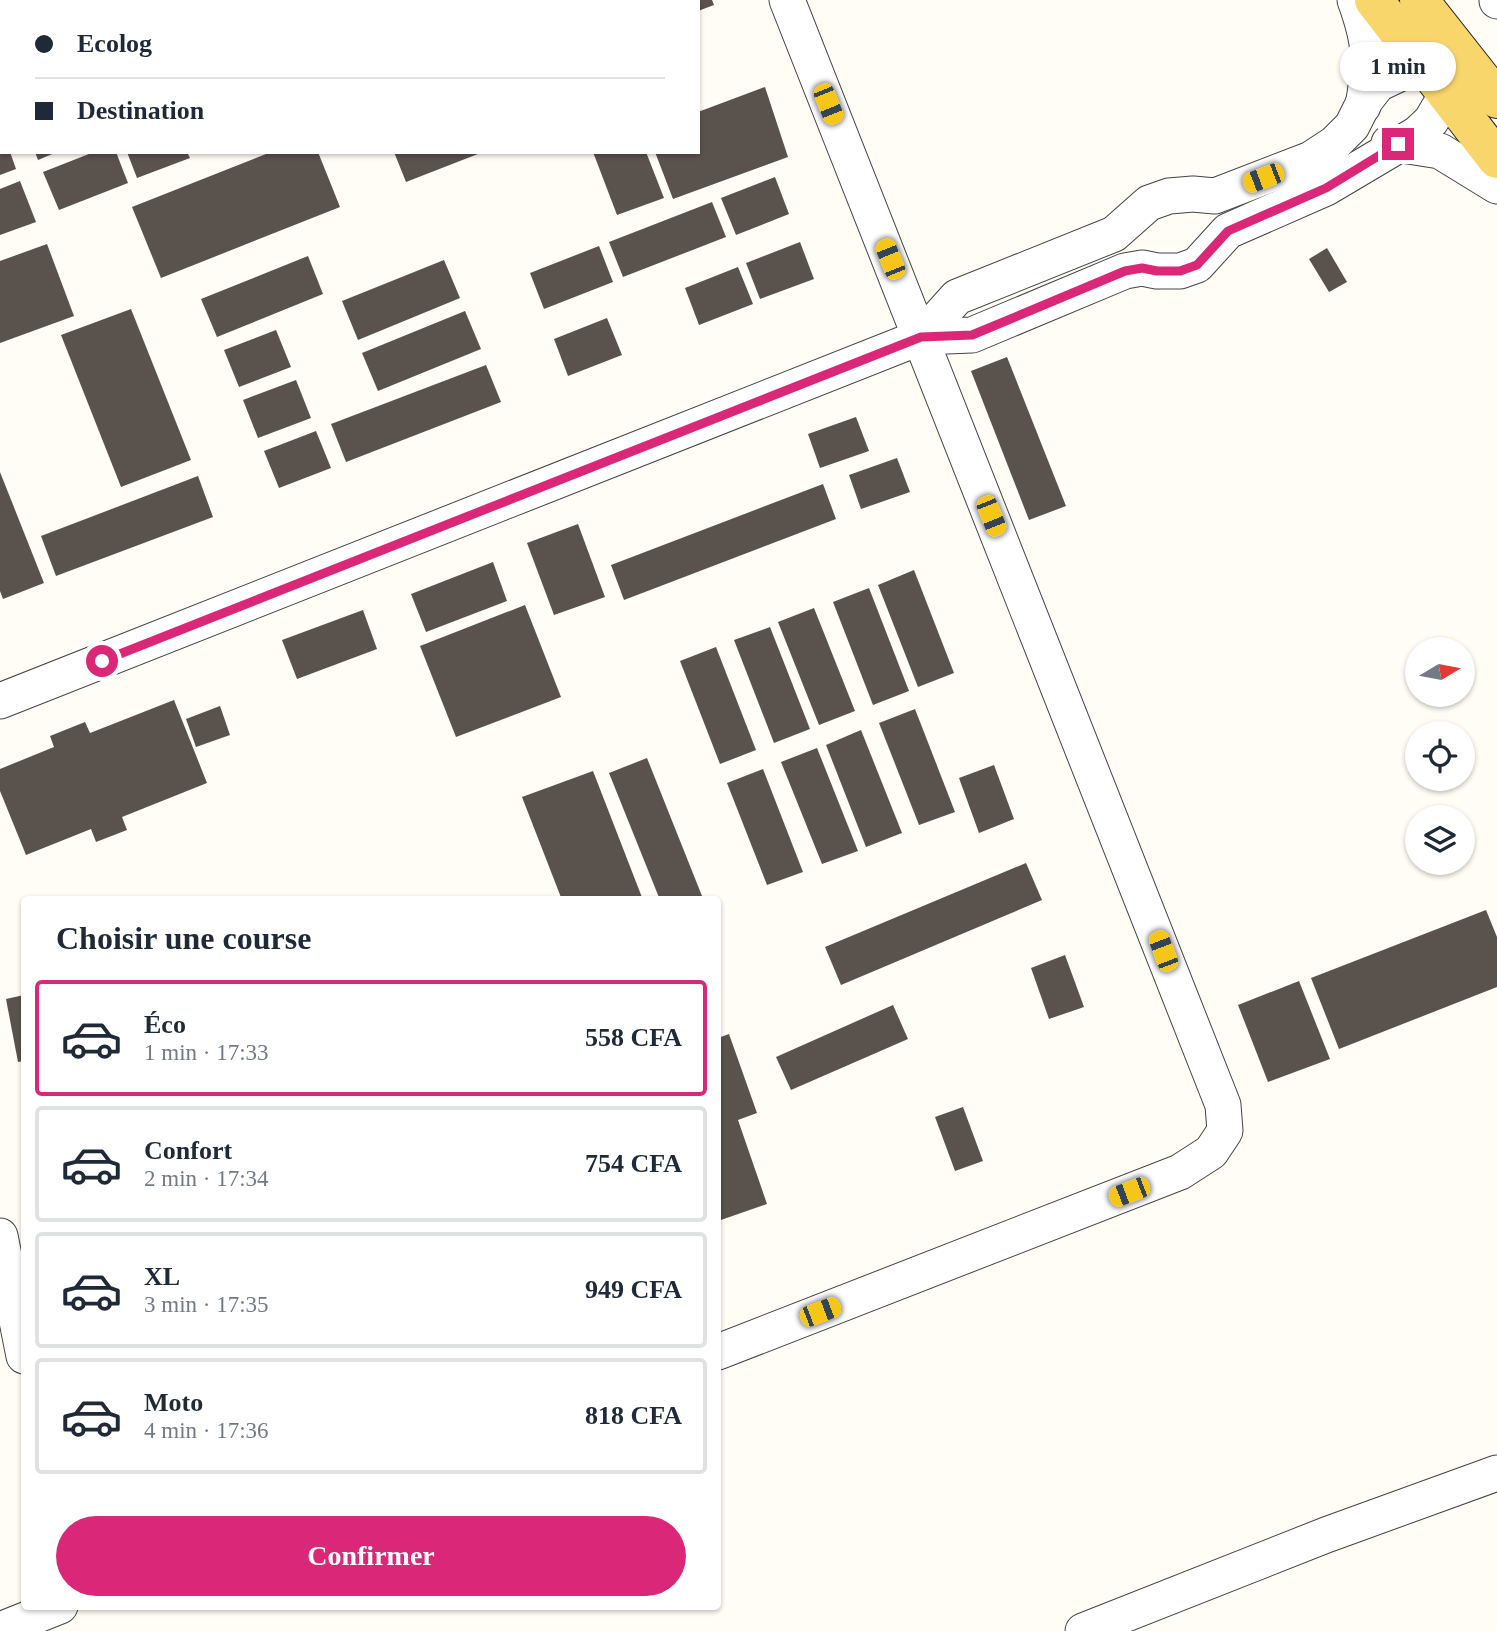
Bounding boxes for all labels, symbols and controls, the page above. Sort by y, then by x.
text: Ecolog [77,29,152,58]
callout: 1 min [1340,43,1456,92]
text: 1 min [1370,54,1426,79]
car [811,81,846,127]
text: Destination [77,96,204,125]
route end [1382,128,1414,160]
car [1240,161,1287,195]
car [873,236,908,282]
car [974,493,1009,539]
north arrow [1405,637,1475,707]
map controls [1405,637,1475,875]
route start [86,645,118,677]
button: locate [1405,721,1475,791]
button: layers [1405,805,1475,875]
text: Choisir une course [56,920,311,956]
car [1146,928,1181,974]
icon: car [60,1007,123,1070]
text: Éco [144,1010,186,1039]
text: 558 CFA [585,1023,682,1052]
text: 1 min · 17:33 [144,1040,269,1065]
icon: car [60,1133,123,1196]
text: Confort [144,1136,232,1165]
text: 754 CFA [585,1149,682,1178]
text: 2 min · 17:34 [144,1166,269,1191]
car [1106,1175,1153,1209]
icon: car [60,1259,123,1322]
text: XL [144,1262,180,1291]
text: 949 CFA [585,1275,682,1304]
text: 3 min · 17:35 [144,1292,269,1317]
car [797,1295,844,1329]
icon: car [60,1385,123,1448]
text: Moto [144,1388,203,1417]
text: 818 CFA [585,1401,682,1430]
text: 4 min · 17:36 [144,1418,269,1443]
button: Confirmer [56,1516,686,1596]

